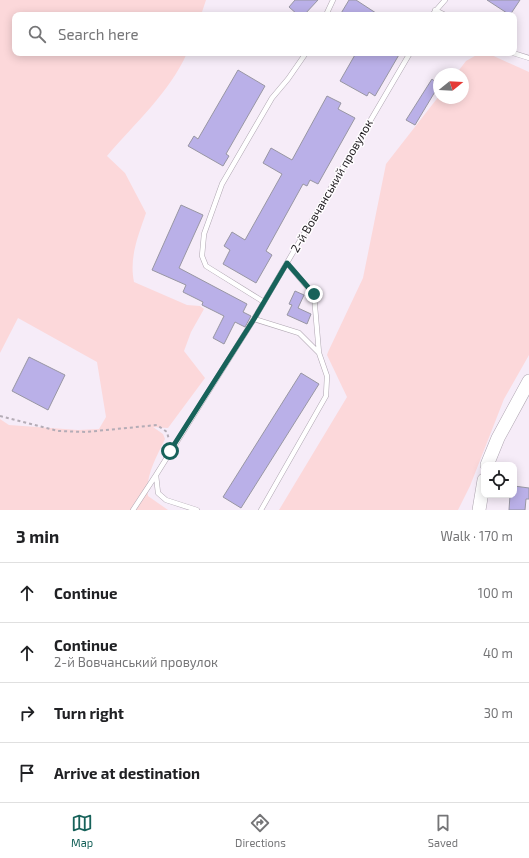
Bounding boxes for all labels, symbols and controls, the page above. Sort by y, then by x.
search box [12,12,517,56]
icon: search [26,23,48,45]
text: Search here [58,25,139,43]
north arrow [433,68,469,104]
street label: 2-й Вовчанський провулок [287,116,376,255]
route end [305,285,323,303]
route start [161,442,179,460]
map controls [481,462,517,498]
button: locate [481,462,517,498]
text: 3 min [16,526,59,546]
text: Walk · 170 m [441,528,513,544]
icon: ahead [16,582,38,604]
text: Continue [54,584,117,602]
text: 100 m [478,585,513,601]
text: Continue [54,636,117,654]
icon: ahead [16,642,38,664]
text: 40 m [483,645,513,661]
text: 2-й Вовчанський провулок [54,654,218,670]
icon: right [16,702,38,724]
text: Turn right [54,704,124,722]
text: 30 m [484,705,513,721]
icon: arrive [16,762,38,784]
text: Arrive at destination [54,764,200,782]
tab: Map [71,812,93,849]
tab: Directions [235,812,286,849]
tab: Saved [428,812,458,849]

